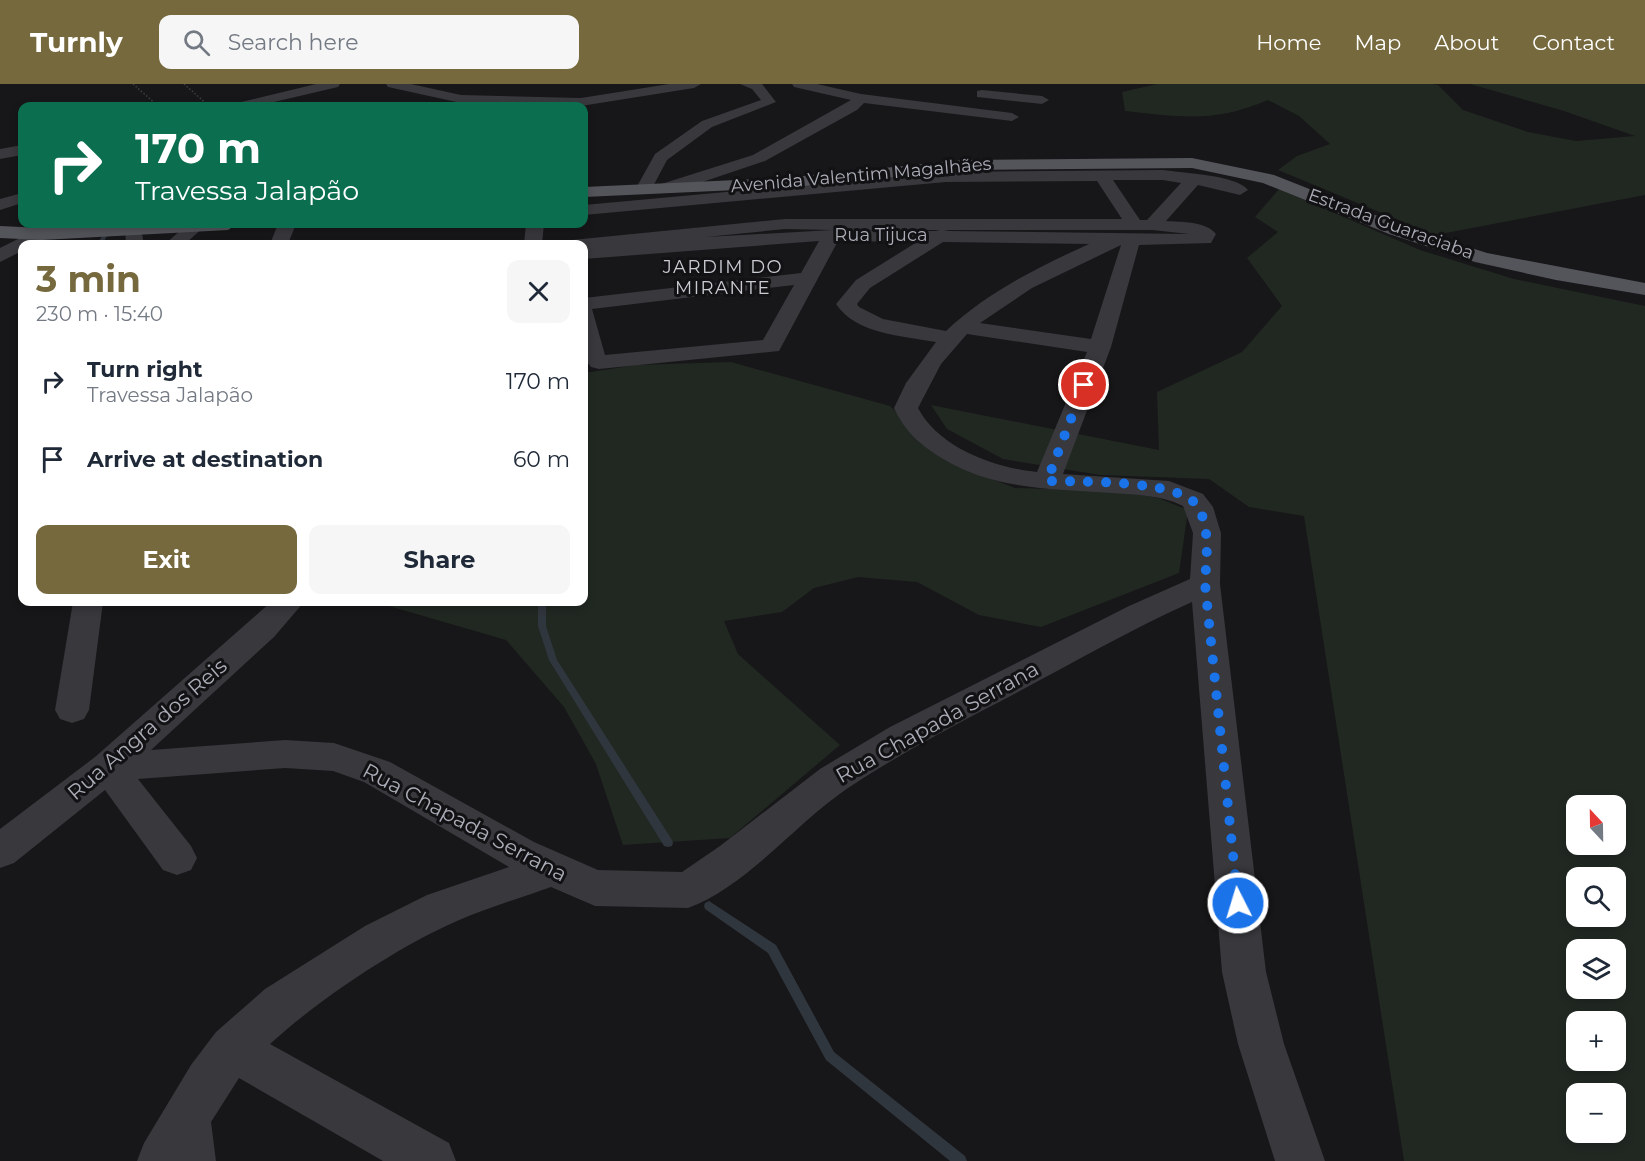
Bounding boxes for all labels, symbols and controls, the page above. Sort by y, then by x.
search box [159,15,579,69]
text: Turnly [30,25,123,59]
icon: search [180,26,213,59]
text: Search here [228,29,359,56]
text: Home [1256,30,1321,55]
text: Map [1354,30,1401,55]
text: About [1434,30,1499,55]
text: Contact [1532,30,1615,55]
text: 170 m [135,122,261,174]
icon: right [36,126,114,204]
street label: Avenida Valentim Magalhães [730,153,992,197]
text: Travessa Jalapão [135,174,359,207]
street label: Estrada Guaraciaba [1305,184,1477,264]
street label: Rua Tijuca [834,224,928,246]
district label: JARDIM DO MIRANTE [662,256,783,299]
text: 3 min [36,257,141,301]
button: close [507,260,570,323]
text: 230 m · 15:40 [36,302,163,326]
text: Turn right [87,356,202,383]
pin [1058,359,1109,410]
icon: right [36,365,69,398]
text: 170 m [506,368,570,395]
icon: arrive [1067,368,1100,401]
text: Travessa Jalapão [87,383,253,407]
icon: arrive [36,443,69,476]
text: Arrive at destination [87,446,323,473]
text: 60 m [513,446,570,473]
button: Exit [36,525,297,594]
button: Share [309,525,570,594]
street label: Rua Angra dos Reis [62,653,232,805]
street label: Rua Chapada Serrana [831,656,1043,788]
street label: Rua Chapada Serrana [359,758,571,886]
north arrow [1566,795,1626,855]
map controls [1566,795,1626,1143]
button: search [1566,867,1626,927]
position arrow [1206,871,1270,935]
button: layers [1566,939,1626,999]
button: + [1566,1011,1626,1071]
button: − [1566,1083,1626,1143]

